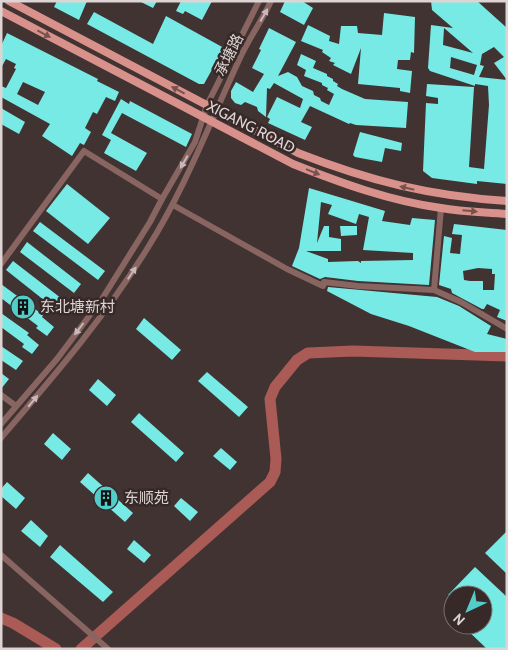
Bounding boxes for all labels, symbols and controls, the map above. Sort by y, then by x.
one-way arrow [259,9,268,22]
one-way arrow [37,30,52,38]
street label: 承塘路 [211,31,247,79]
one-way arrow [171,86,185,94]
street label: XIGANG ROAD [204,97,298,157]
one-way arrow [179,155,188,168]
one-way arrow [306,169,320,177]
one-way arrow [399,184,414,192]
one-way arrow [463,207,479,215]
one-way arrow [127,266,137,279]
building icon: 东北塘新村 [10,294,36,320]
place label: 东北塘新村 [40,298,115,316]
one-way arrow [74,322,85,335]
one-way arrow [27,395,38,407]
building icon: 东顺苑 [93,485,119,511]
place label: 东顺苑 [124,489,169,507]
north arrow [443,585,493,635]
text: N [449,609,469,629]

